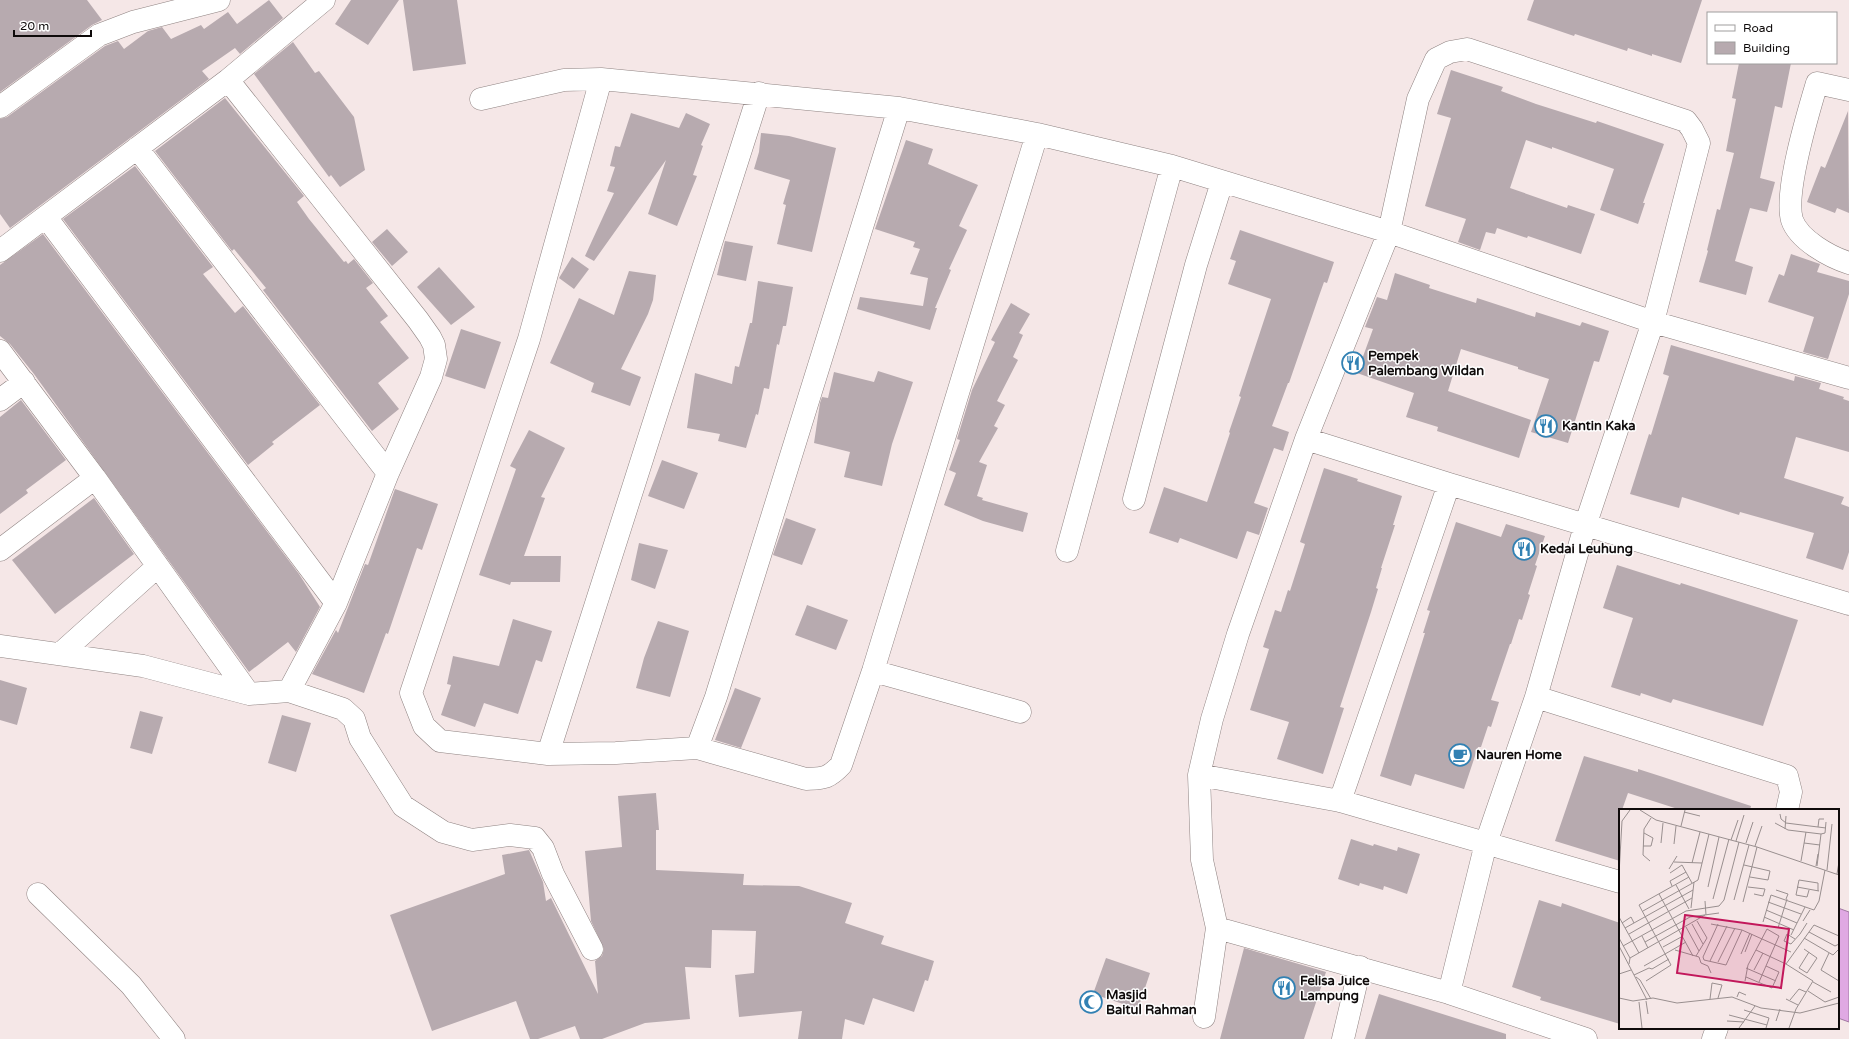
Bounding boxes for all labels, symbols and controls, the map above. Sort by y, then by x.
scale bar [14,12,91,38]
legend [1707,12,1837,64]
text: 20 m [20,19,49,33]
text: Road [1743,21,1773,35]
text: Building [1743,41,1790,55]
place label: Pempek Palembang Wildan [1368,348,1484,379]
restaurant icon: Pempek Palembang Wildan [1340,350,1366,376]
restaurant icon: Kantin Kaka [1533,413,1559,439]
place label: Kantin Kaka [1562,418,1636,434]
restaurant icon: Kedai Leuhung [1511,536,1537,562]
place label: Kedai Leuhung [1540,541,1633,557]
cafe icon: Nauren Home [1447,742,1473,768]
place label: Nauren Home [1476,747,1563,763]
inset map [1619,809,1839,1029]
place label: Felisa Juice Lampung [1300,973,1370,1004]
restaurant icon: Felisa Juice Lampung [1271,975,1297,1001]
place label: Masjid Baitul Rahman [1106,987,1197,1018]
mosque icon: Masjid Baitul Rahman [1078,989,1104,1015]

